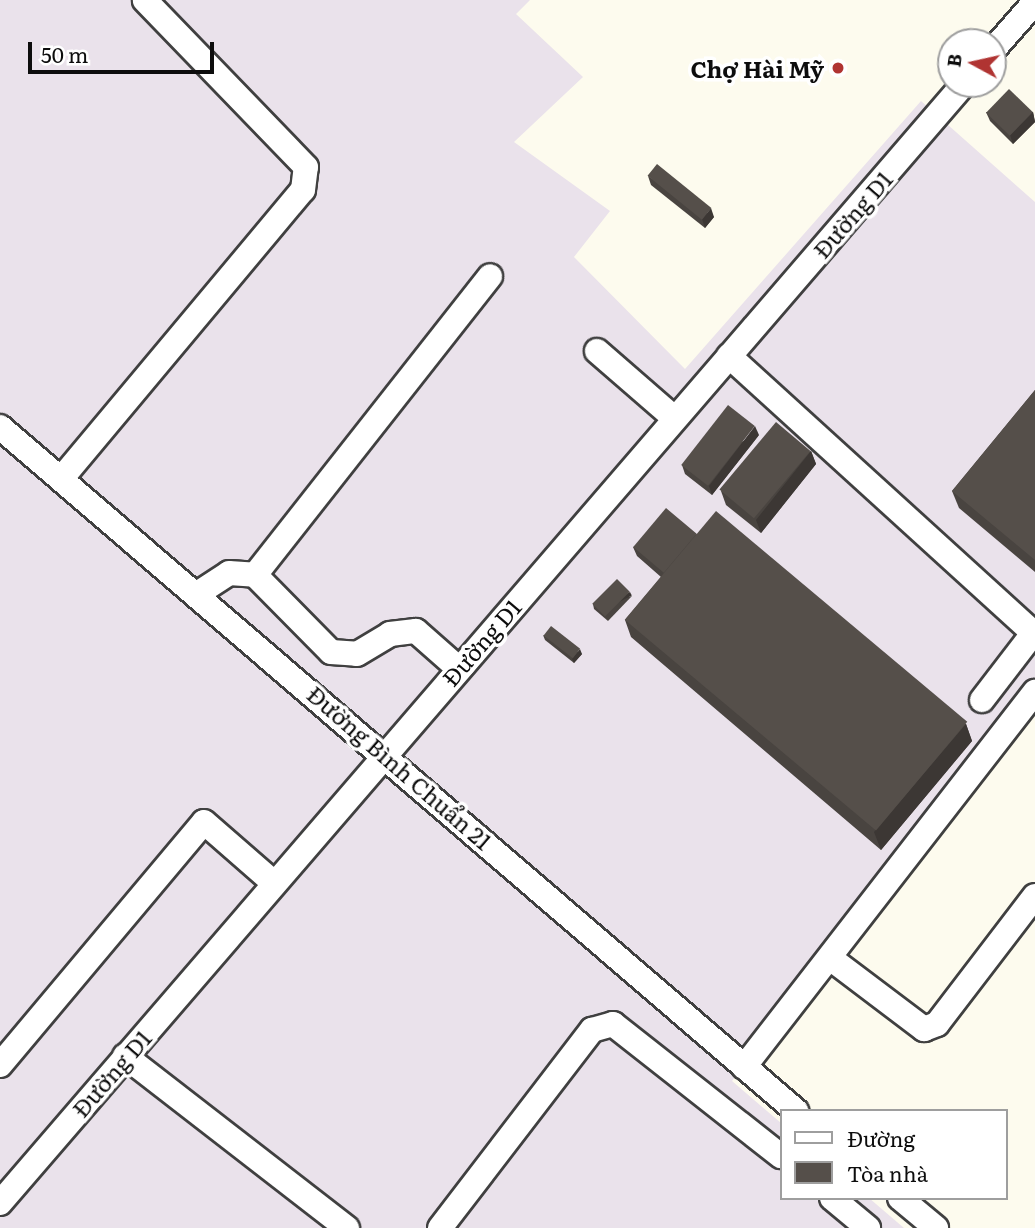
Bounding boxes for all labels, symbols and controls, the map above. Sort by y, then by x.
scale bar [32,28,217,72]
north arrow [937,28,1007,98]
text: 50 m [41,38,88,69]
text: B [938,52,968,69]
place label: Chợ Hài Mỹ [690,54,824,82]
marker: Chợ Hài Mỹ [830,60,846,76]
street label: Đường D1 [807,165,897,263]
street label: Đường D1 [436,593,526,691]
street label: Đường Bình Chuẩn 21 [302,679,498,855]
street label: Đường D1 [66,1024,156,1122]
legend [780,1109,1007,1200]
text: Đường [847,1122,915,1153]
text: Tòa nhà [847,1157,928,1188]

